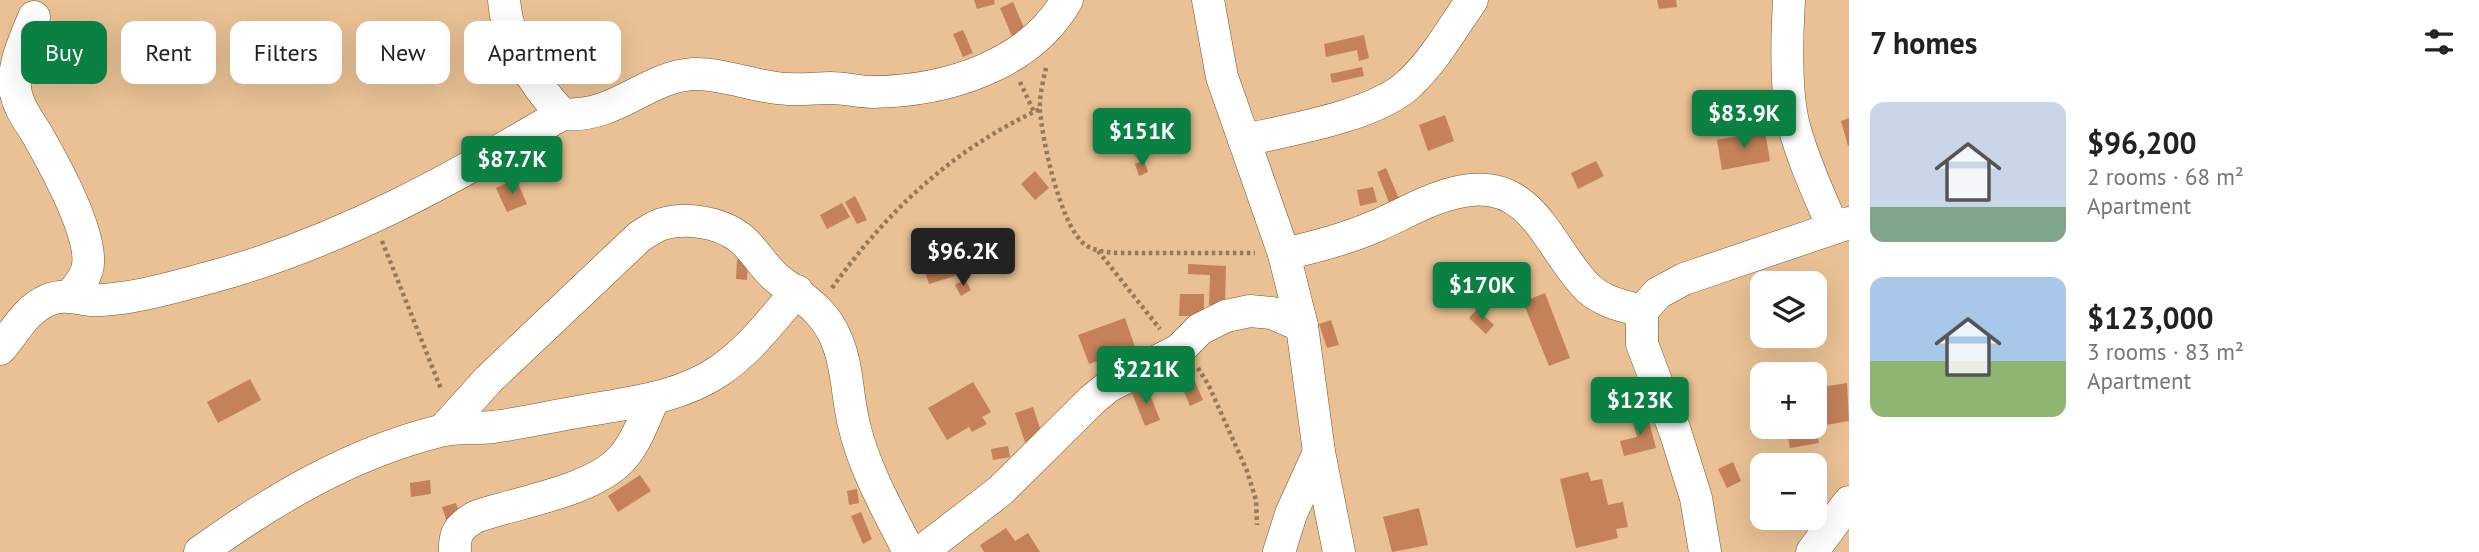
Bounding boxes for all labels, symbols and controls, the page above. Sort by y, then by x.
chip: Buy [21,21,107,84]
chip: Rent [121,21,216,84]
chip: Filters [230,21,342,84]
chip: New [356,21,450,84]
chip: Apartment [464,21,621,84]
text: 7 homes [1870,23,1978,62]
icon: filters [2420,23,2458,61]
pin: $83.9K [1687,90,1801,150]
text: $83.9K [1708,98,1780,127]
pin: $151K [1093,108,1191,168]
text: $151K [1109,116,1175,145]
text: $96,200 [2087,123,2197,162]
icon: home [1926,130,2010,214]
pin: $87.7K [455,136,569,196]
text: $87.7K [477,144,547,173]
text: 2 rooms · 68 m² [2087,162,2244,191]
text: Apartment [2087,191,2191,220]
pin: $96.2K [906,229,1020,288]
text: $96.2K [927,236,999,265]
pin: $170K [1433,262,1531,322]
text: $170K [1449,270,1515,299]
map controls [1750,271,1827,530]
button: layers [1750,271,1827,348]
text: $123,000 [2087,298,2214,337]
icon: home [1926,305,2010,389]
text: 3 rooms · 83 m² [2087,337,2244,366]
pin: $221K [1097,346,1195,406]
text: $221K [1113,354,1179,383]
button: + [1750,362,1827,439]
text: Apartment [2087,366,2191,395]
pin: $123K [1591,378,1689,437]
text: $123K [1607,385,1673,414]
button: − [1750,453,1827,530]

